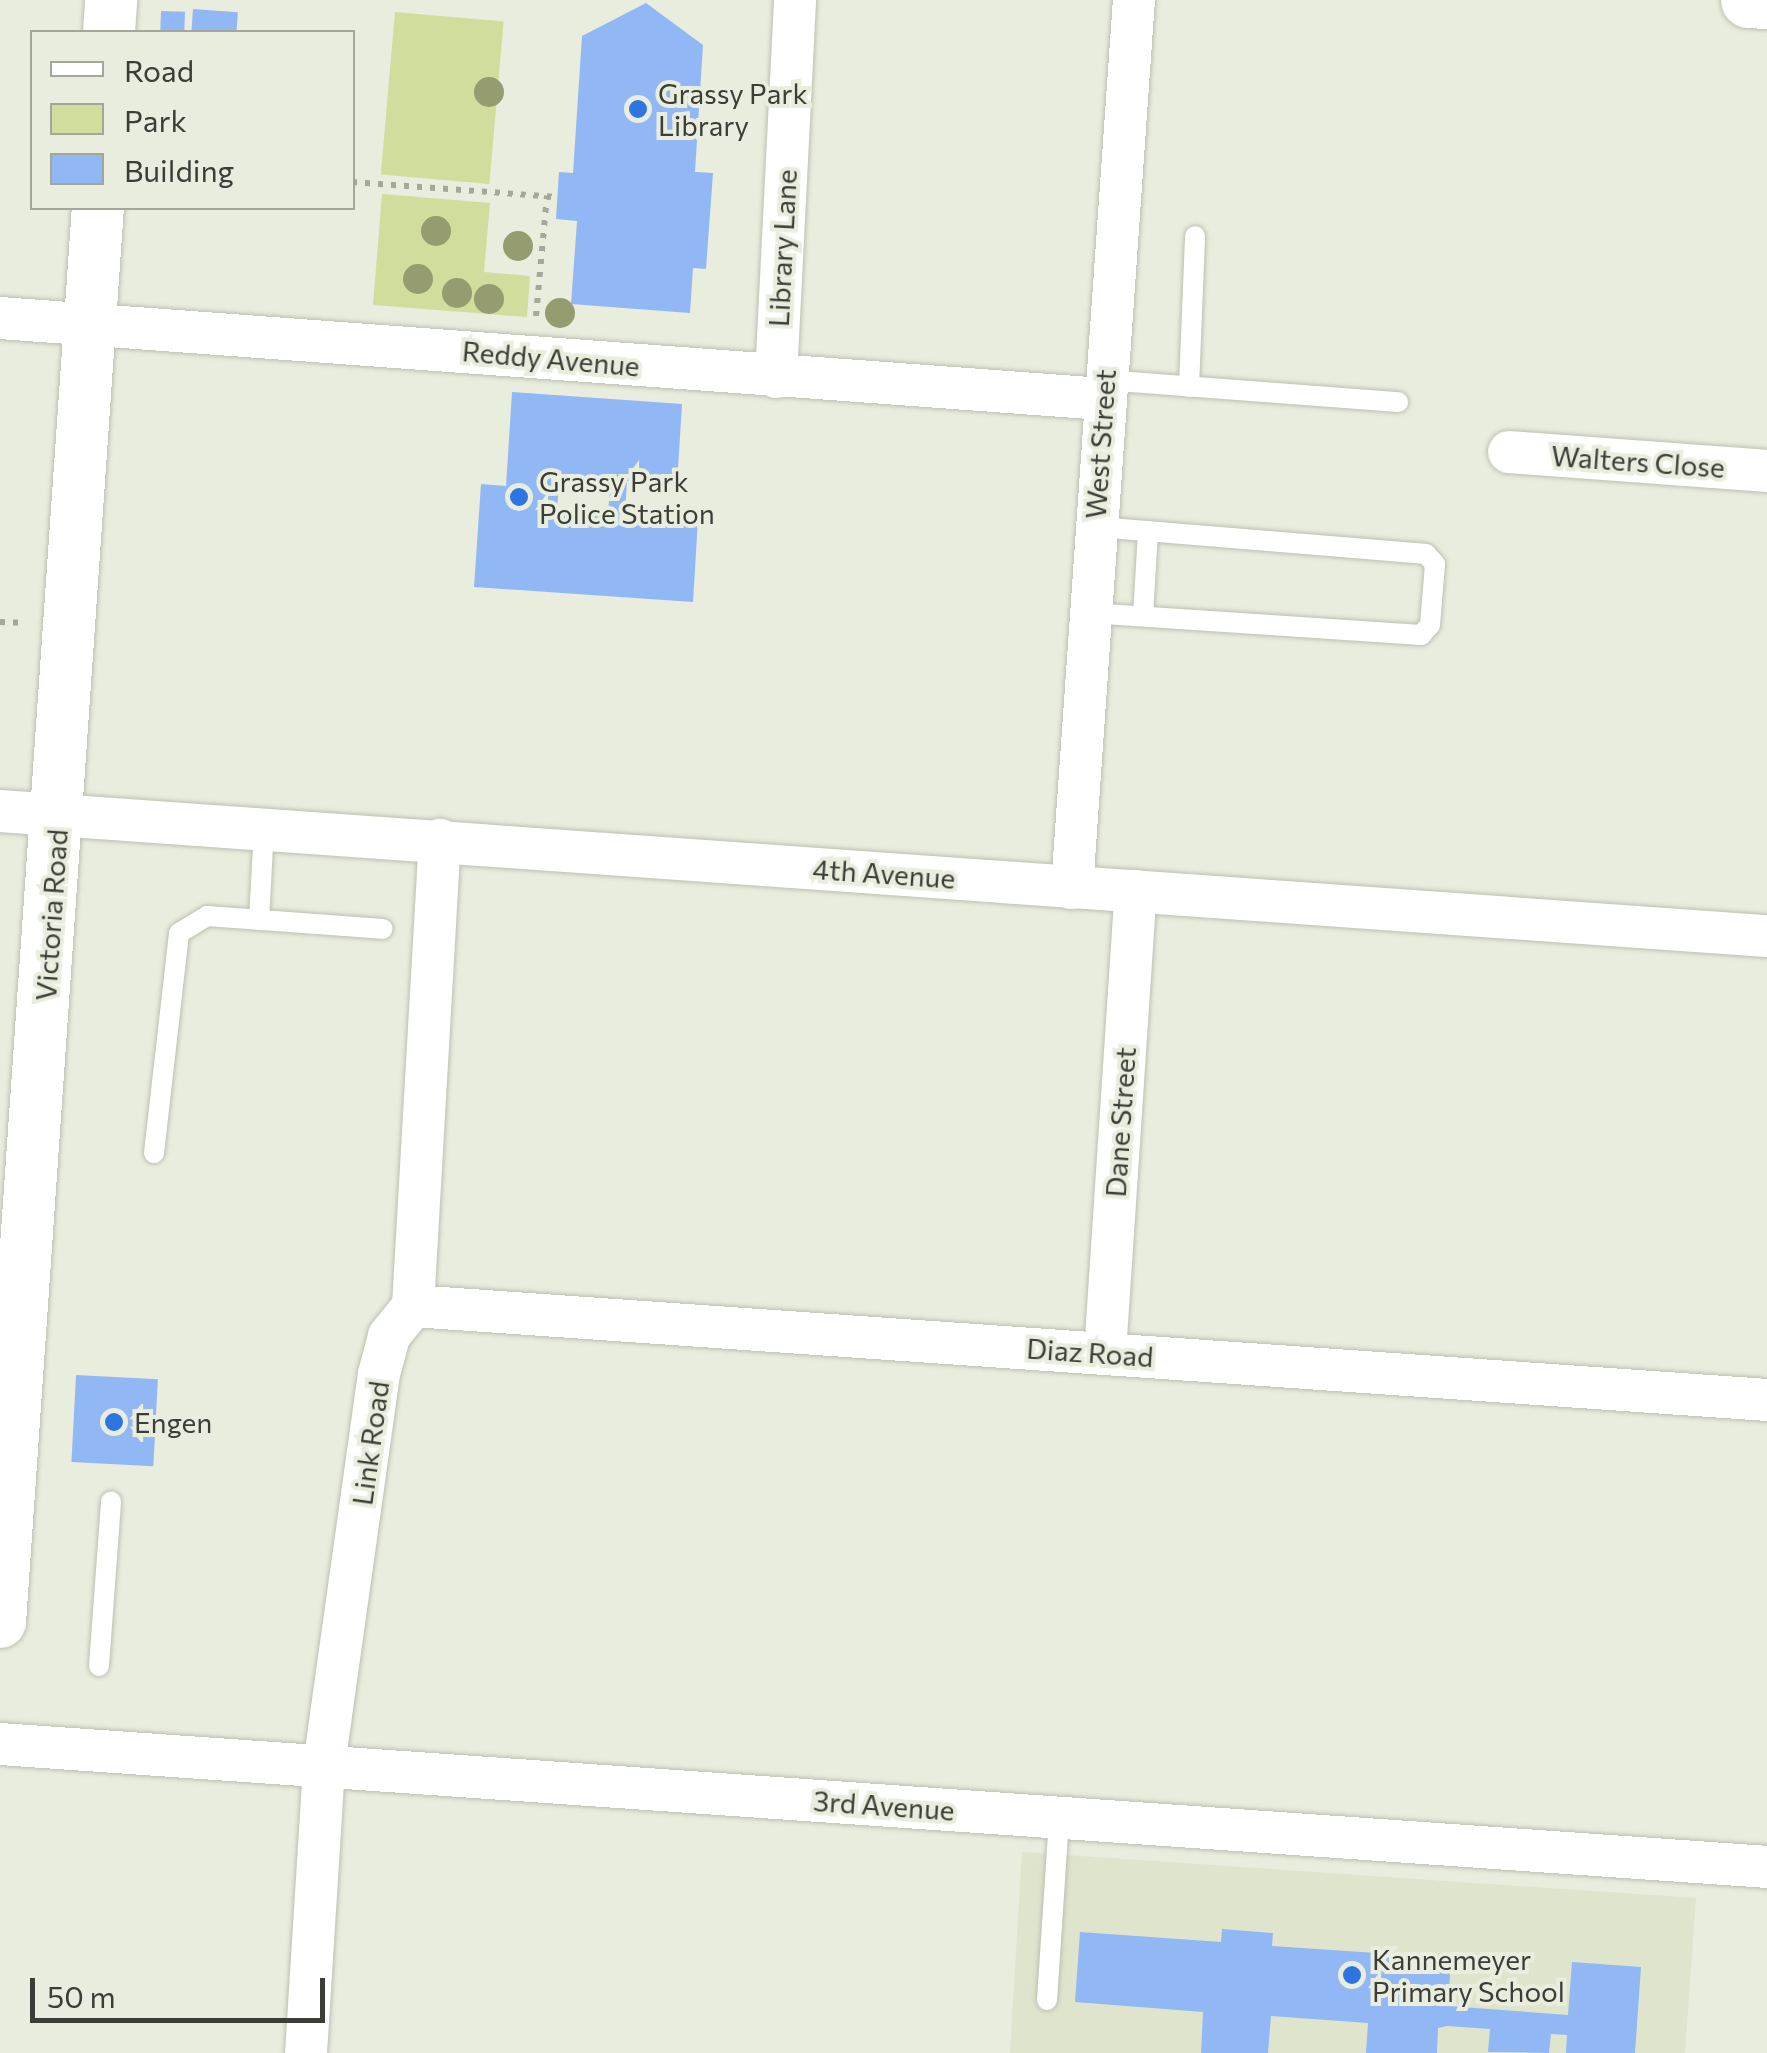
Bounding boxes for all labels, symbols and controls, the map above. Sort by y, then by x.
legend [30,30,355,210]
text: Road [124,51,194,88]
place label: Grassy Park Library [658,76,808,142]
marker: Grassy Park Library [627,98,649,120]
text: Park [124,101,187,138]
text: Building [124,151,234,188]
street label: Library Lane [761,168,803,328]
street label: Reddy Avenue [461,334,641,382]
street label: West Street [1078,368,1122,520]
street label: Walters Close [1550,438,1726,484]
place label: Grassy Park Police Station [539,464,715,530]
marker: Grassy Park Police Station [508,486,530,508]
street label: Victoria Road [28,828,74,1002]
street label: 4th Avenue [811,851,957,895]
street label: Dane Street [1098,1046,1142,1198]
street label: Diaz Road [1025,1331,1155,1373]
street label: Link Road [345,1379,395,1507]
place label: Engen [134,1405,212,1439]
marker: Engen [103,1411,125,1433]
street label: 3rd Avenue [812,1783,956,1827]
place label: Kannemeyer Primary School [1372,1942,1565,2008]
scale bar [35,1958,330,2020]
marker: Kannemeyer Primary School [1341,1964,1363,1986]
text: 50 m [47,1977,116,2014]

